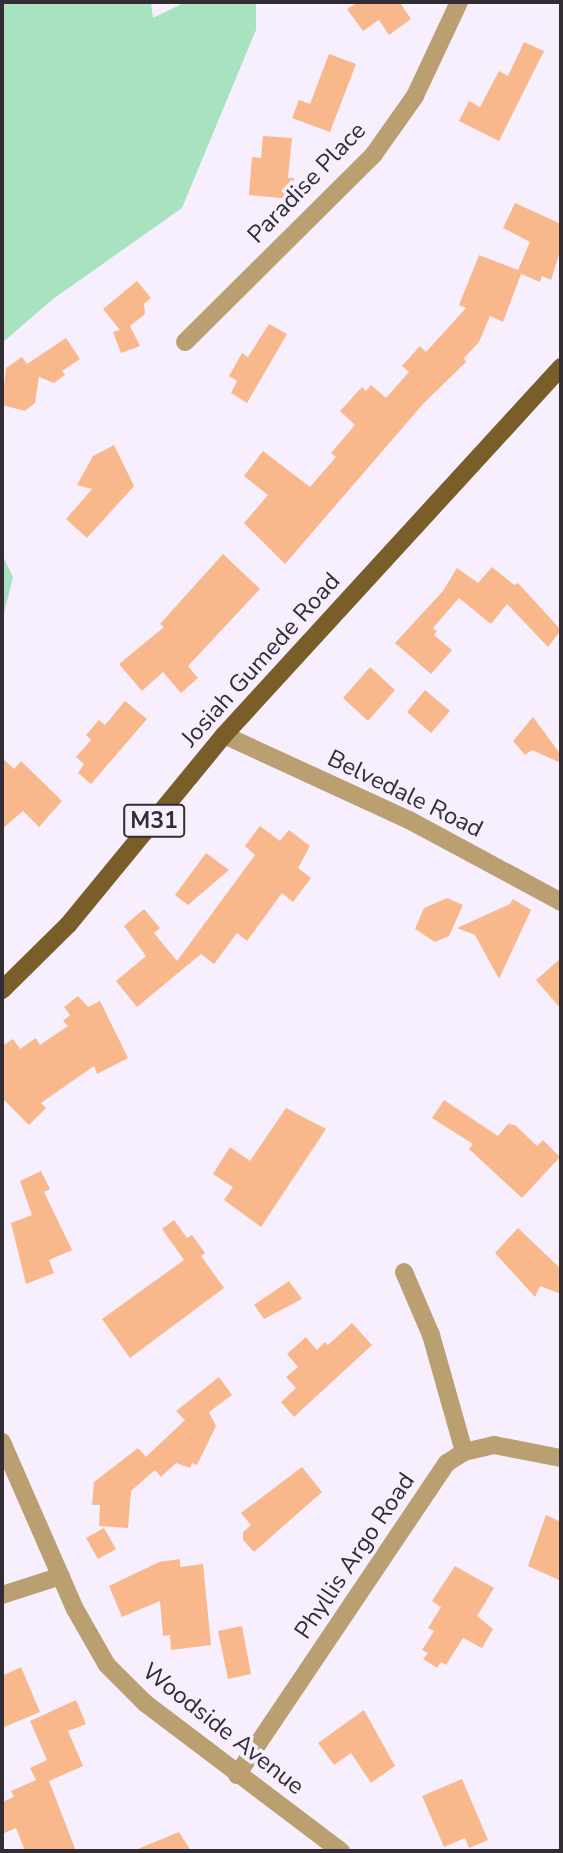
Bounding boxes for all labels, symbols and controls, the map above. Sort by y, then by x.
street label: Paradise Place [242,116,372,250]
street label: Josiah Gumede Road [175,567,347,753]
street label: Belvedale Road [323,744,487,844]
road number: M31 [122,802,186,841]
street label: Phyllis Argo Road [289,1468,421,1644]
street label: Woodside Avenue [136,1657,310,1801]

